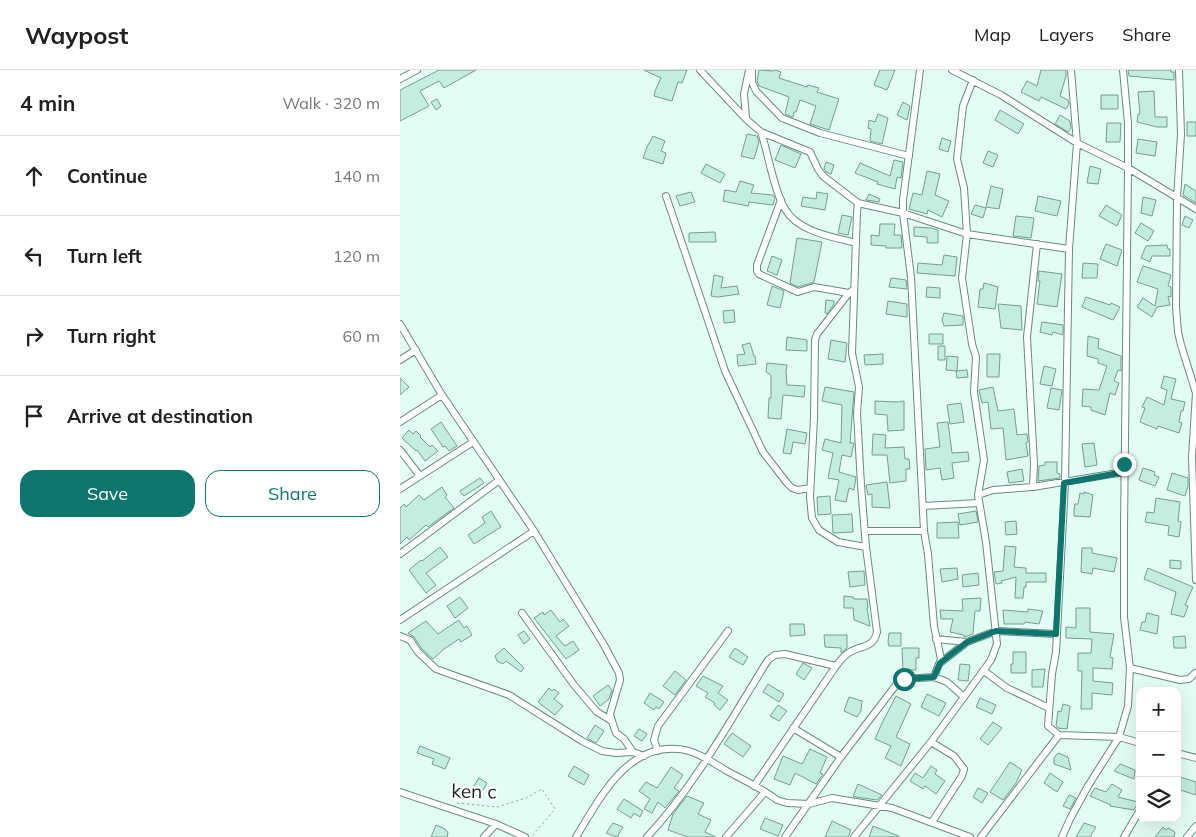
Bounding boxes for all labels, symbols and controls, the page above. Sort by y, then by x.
text: Waypost [25,20,128,50]
text: Map [974,23,1011,46]
text: Layers [1039,23,1094,46]
text: Share [1122,23,1171,46]
text: 4 min [20,90,75,116]
text: Walk · 320 m [282,93,380,113]
icon: ahead [20,162,48,190]
text: Continue [67,164,147,188]
text: 140 m [333,166,380,186]
icon: left [20,242,48,270]
text: Turn left [67,244,142,268]
text: 120 m [333,246,380,266]
icon: right [20,322,48,350]
text: Turn right [67,324,156,348]
text: 60 m [343,326,380,346]
icon: arrive [20,402,48,430]
text: Arrive at destination [67,404,253,428]
route end [1113,453,1136,476]
button: Save [20,470,195,517]
button: Share [205,470,380,517]
route start [893,668,916,691]
map controls [1136,687,1181,822]
button: + [1136,687,1181,732]
button: − [1136,732,1181,777]
button: layers [1136,777,1181,822]
street label: ken c [451,779,497,803]

